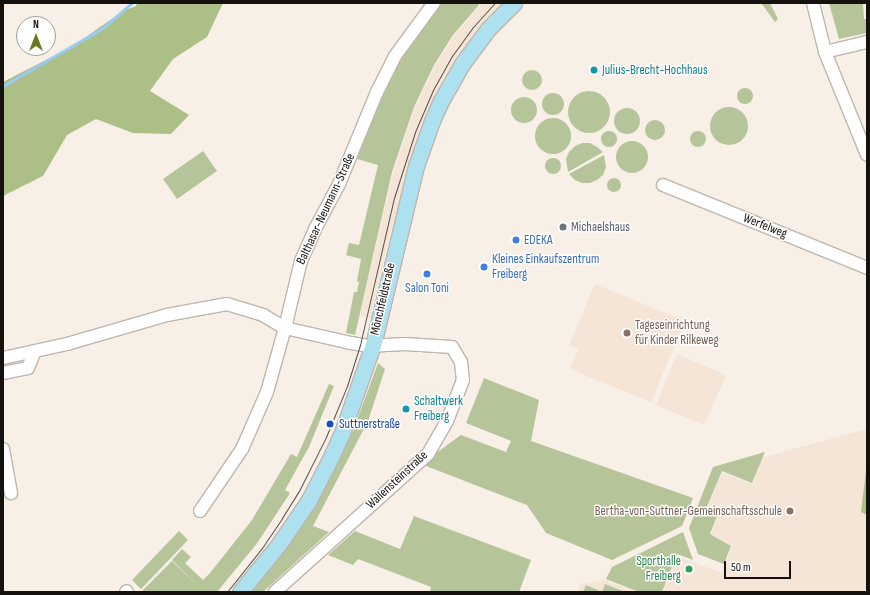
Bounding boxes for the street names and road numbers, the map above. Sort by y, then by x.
street label: Balthasar-Neumann-Straße [293,151,359,267]
street label: Werfelweg [741,210,789,242]
street label: Mönchfeldstraße [367,261,399,337]
street label: Wallensteinstraße [363,448,431,512]

